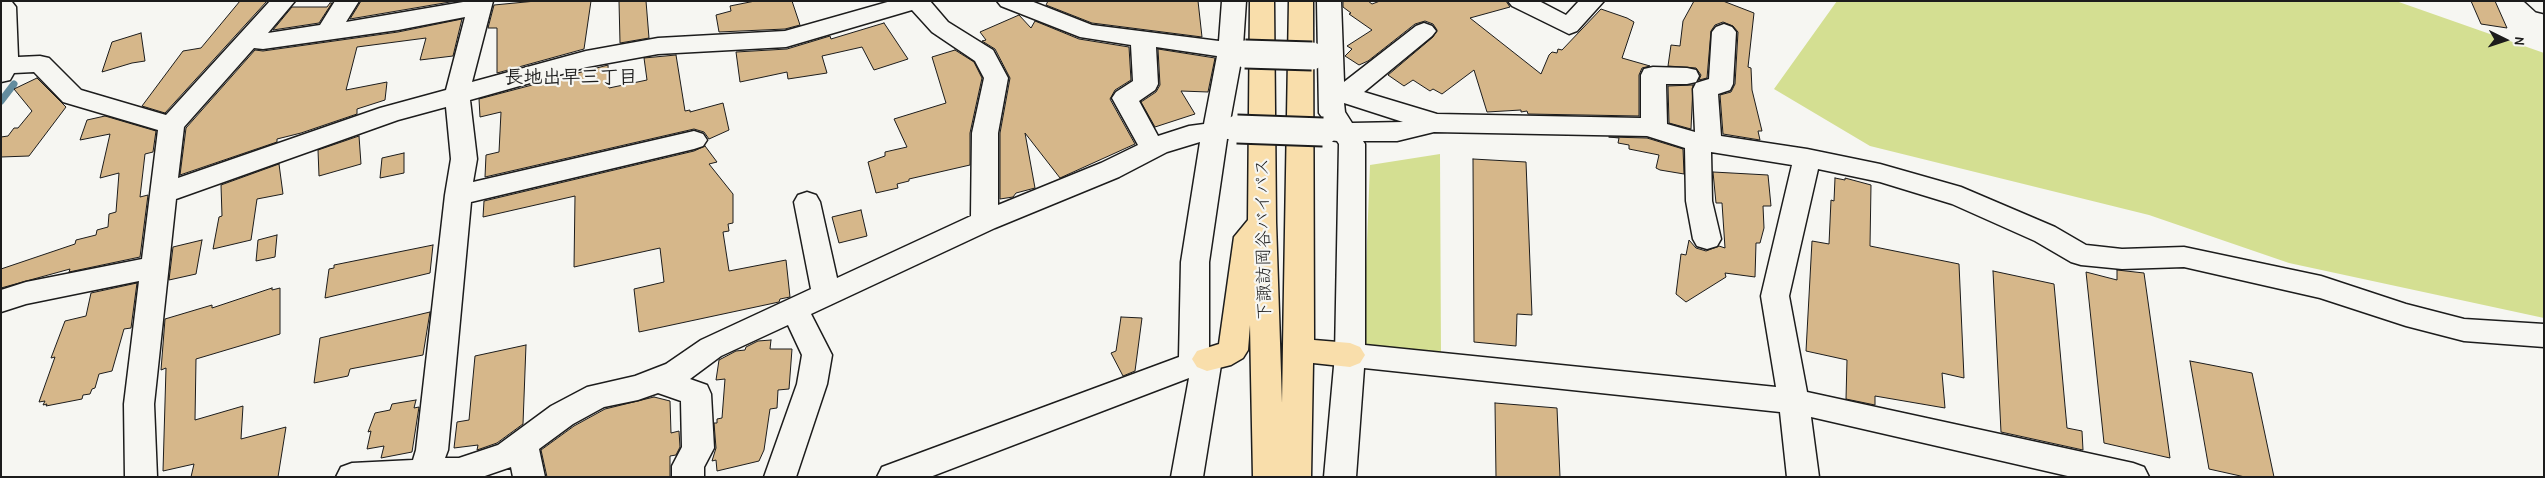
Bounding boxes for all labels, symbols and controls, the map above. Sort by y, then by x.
north arrow [2480,15,2530,65]
text: N [2511,37,2530,45]
district label: 長地出早三丁目 [505,67,637,89]
street label: 下諏訪岡谷バイパス [1252,158,1276,320]

